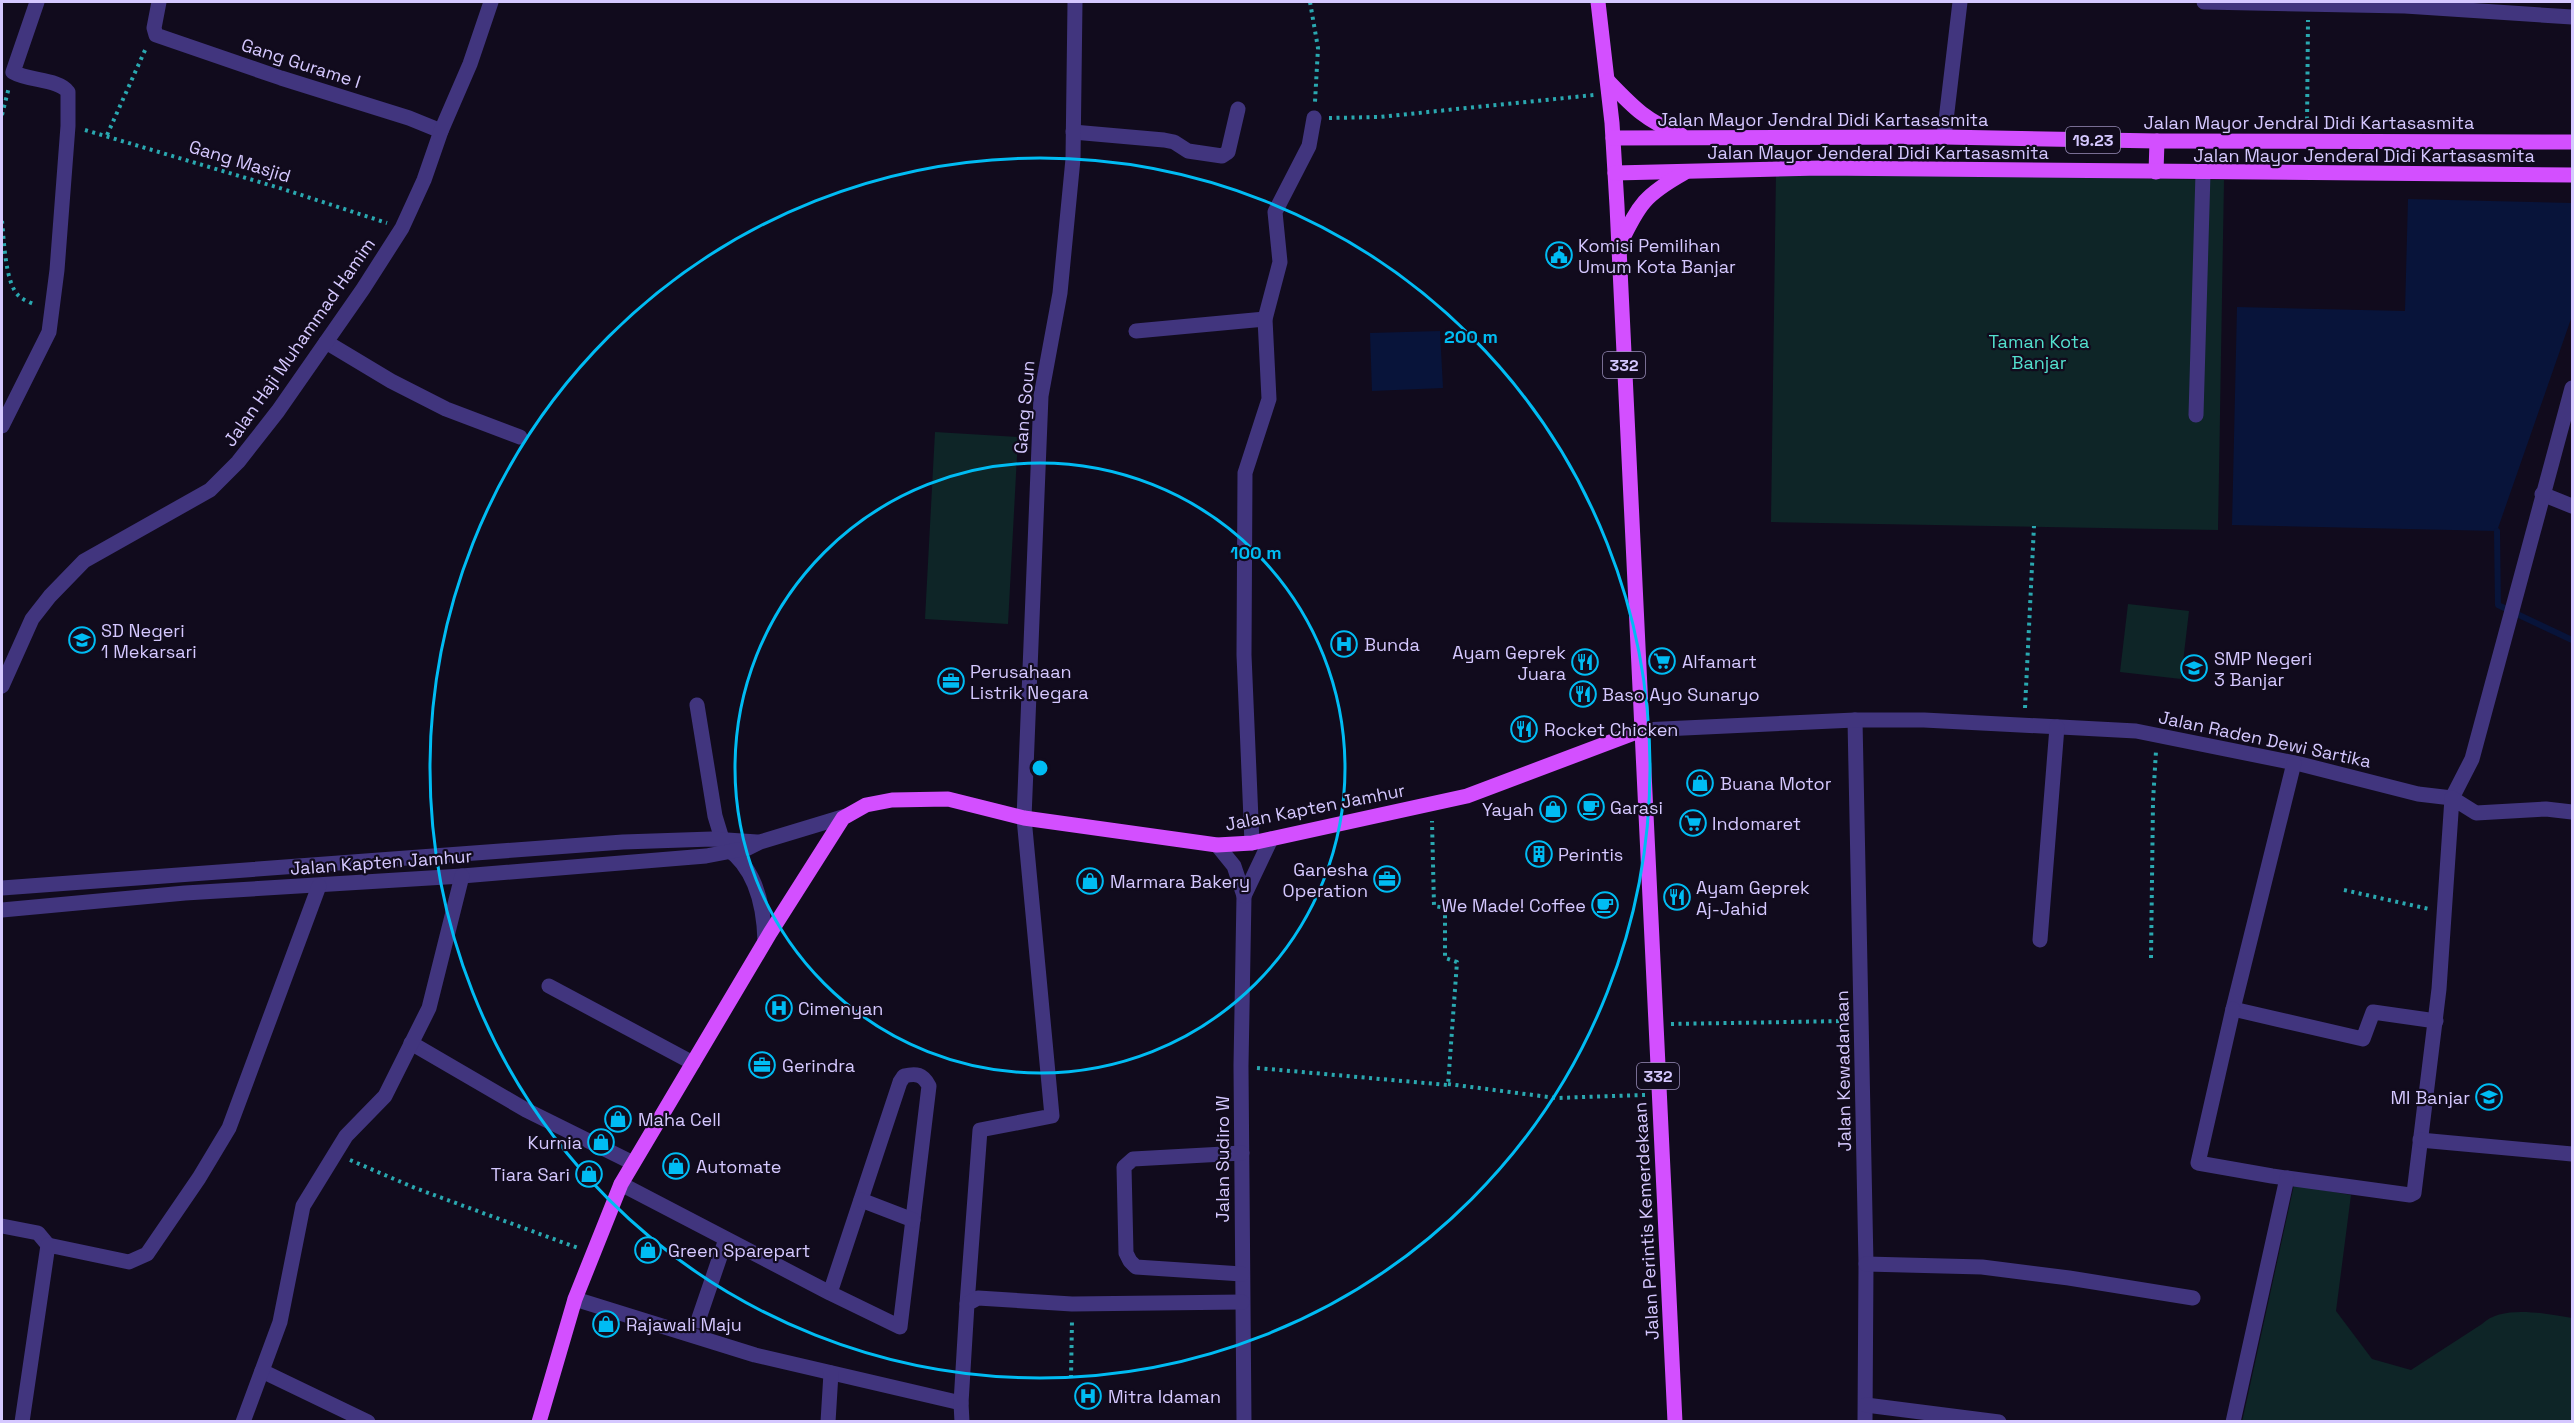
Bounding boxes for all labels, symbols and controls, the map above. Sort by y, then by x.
street label: Gang Gurame I [238,33,364,93]
street label: Jalan Mayor Jendral Didi Kartasasmita [1658,108,1988,131]
street label: Jalan Mayor Jendral Didi Kartasasmita [2144,111,2474,134]
road number: 19.23 [2066,127,2120,153]
street label: Gang Masjid [186,135,294,187]
street label: Jalan Mayor Jenderal Didi Kartasasmita [1707,141,2049,164]
street label: Jalan Mayor Jenderal Didi Kartasasmita [2193,144,2535,167]
street label: Jalan Haji Muhammad Hamim [218,233,380,451]
place label: Komisi Pemilihan Umum Kota Banjar [1578,234,1736,278]
public building icon: Komisi Pemilihan Umum Kota Banjar [1544,240,1574,270]
text: 200 m [1444,325,1498,348]
park label: Taman Kota Banjar [1989,330,2089,374]
road number: 332 [1603,352,1645,378]
street label: Gang Soun [1008,359,1040,455]
text: 100 m [1230,541,1282,564]
place label: SD Negeri 1 Mekarsari [101,619,197,663]
school or university icon: SD Negeri 1 Mekarsari [67,625,97,655]
hospital icon: Bunda [1329,629,1359,659]
place label: Bunda [1364,633,1420,656]
place label: Ayam Geprek Juara [1452,641,1566,685]
supermarket icon: Alfamart [1647,646,1677,676]
restaurant icon: Ayam Geprek Juara [1570,647,1600,677]
place label: SMP Negeri 3 Banjar [2214,647,2312,691]
place label: Alfamart [1682,650,1757,673]
school or university icon: SMP Negeri 3 Banjar [2179,653,2209,683]
place label: Perusahaan Listrik Negara [970,660,1089,704]
office icon: Perusahaan Listrik Negara [936,666,966,696]
restaurant icon: Baso Ayo Sunaryo [1568,679,1598,709]
place label: Baso Ayo Sunaryo [1602,683,1760,706]
street label: Jalan Raden Dewi Sartika [2157,705,2373,773]
restaurant icon: Rocket Chicken [1509,714,1539,744]
place label: Rocket Chicken [1544,718,1678,741]
centre of rings [1030,758,1050,778]
shop icon: Buana Motor [1685,768,1715,798]
place label: Buana Motor [1720,772,1832,795]
street label: Jalan Kapten Jamhur [1223,778,1407,836]
cafe icon: Garasi [1576,792,1606,822]
shop icon: Yayah [1538,794,1568,824]
place label: Garasi [1610,796,1663,819]
place label: Yayah [1482,798,1534,821]
supermarket icon: Indomaret [1678,808,1708,838]
place label: Indomaret [1712,812,1801,835]
building icon: Perintis [1524,839,1554,869]
place label: Perintis [1558,843,1623,866]
street label: Jalan Kapten Jamhur [289,844,473,880]
place label: Ganesha Operation [1283,858,1368,902]
office icon: Ganesha Operation [1372,864,1402,894]
shop icon: Marmara Bakery [1075,866,1105,896]
place label: Marmara Bakery [1110,870,1250,893]
place label: Ayam Geprek Aj-Jahid [1696,876,1810,920]
restaurant icon: Ayam Geprek Aj-Jahid [1662,882,1692,912]
cafe icon: We Made! Coffee [1590,890,1620,920]
place label: We Made! Coffee [1441,894,1586,917]
street label: Jalan Kewadanaan [1830,990,1856,1152]
hospital icon: Cimenyan [764,993,794,1023]
place label: Cimenyan [798,997,883,1020]
office icon: Gerindra [747,1050,777,1080]
place label: Gerindra [782,1054,855,1077]
road number: 332 [1637,1063,1679,1089]
school or university icon: MI Banjar [2474,1082,2504,1112]
place label: MI Banjar [2391,1086,2470,1109]
street label: Jalan Sudiro W [1211,1095,1234,1222]
street label: Jalan Perintis Kemerdekaan [1628,1101,1664,1341]
shop icon: Maha Cell [603,1104,633,1134]
place label: Maha Cell [638,1108,721,1131]
shop icon: Kurnia [586,1127,616,1157]
place label: Kurnia [528,1131,582,1154]
shop icon: Automate [661,1151,691,1181]
place label: Automate [696,1155,781,1178]
shop icon: Tiara Sari [574,1159,604,1189]
place label: Tiara Sari [491,1163,570,1186]
shop icon: Green Sparepart [633,1235,663,1265]
place label: Green Sparepart [668,1239,810,1262]
shop icon: Rajawali Maju [591,1309,621,1339]
place label: Rajawali Maju [626,1313,742,1336]
hospital icon: Mitra Idaman [1073,1381,1103,1411]
place label: Mitra Idaman [1108,1385,1221,1408]

